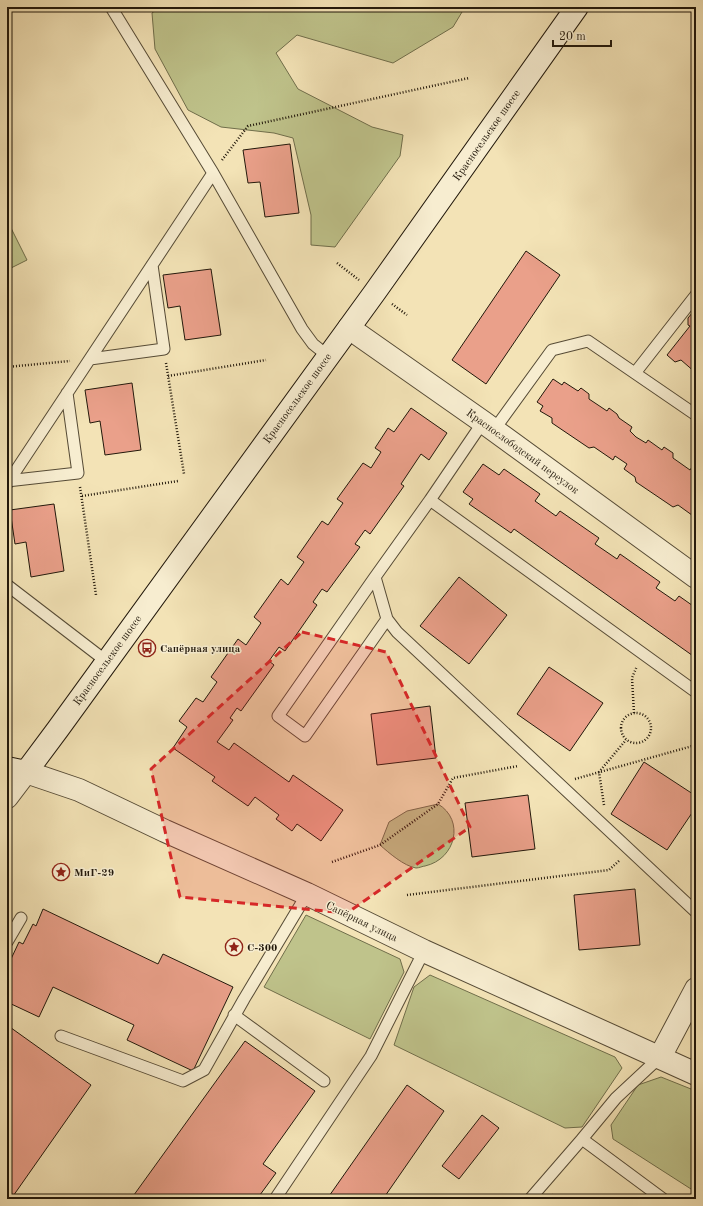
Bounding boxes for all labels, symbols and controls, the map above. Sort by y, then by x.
scale bar [553,22,611,48]
text: 20 m [559,31,586,43]
street label: Красносельское шоссе [452,88,523,183]
street label: Красносельское шоссе [262,352,335,446]
street label: Краснослободский переулок [464,408,581,497]
street label: Красносельское шоссе [72,614,145,708]
bus stop icon: Сапёрная улица [137,638,157,658]
place label: Сапёрная улица [160,644,241,655]
place icon: МиГ-29 [51,862,71,882]
place label: МиГ-29 [74,868,114,879]
street label: Сапёрная улица [324,900,399,945]
place icon: С-300 [224,937,244,957]
place label: С-300 [247,943,277,954]

